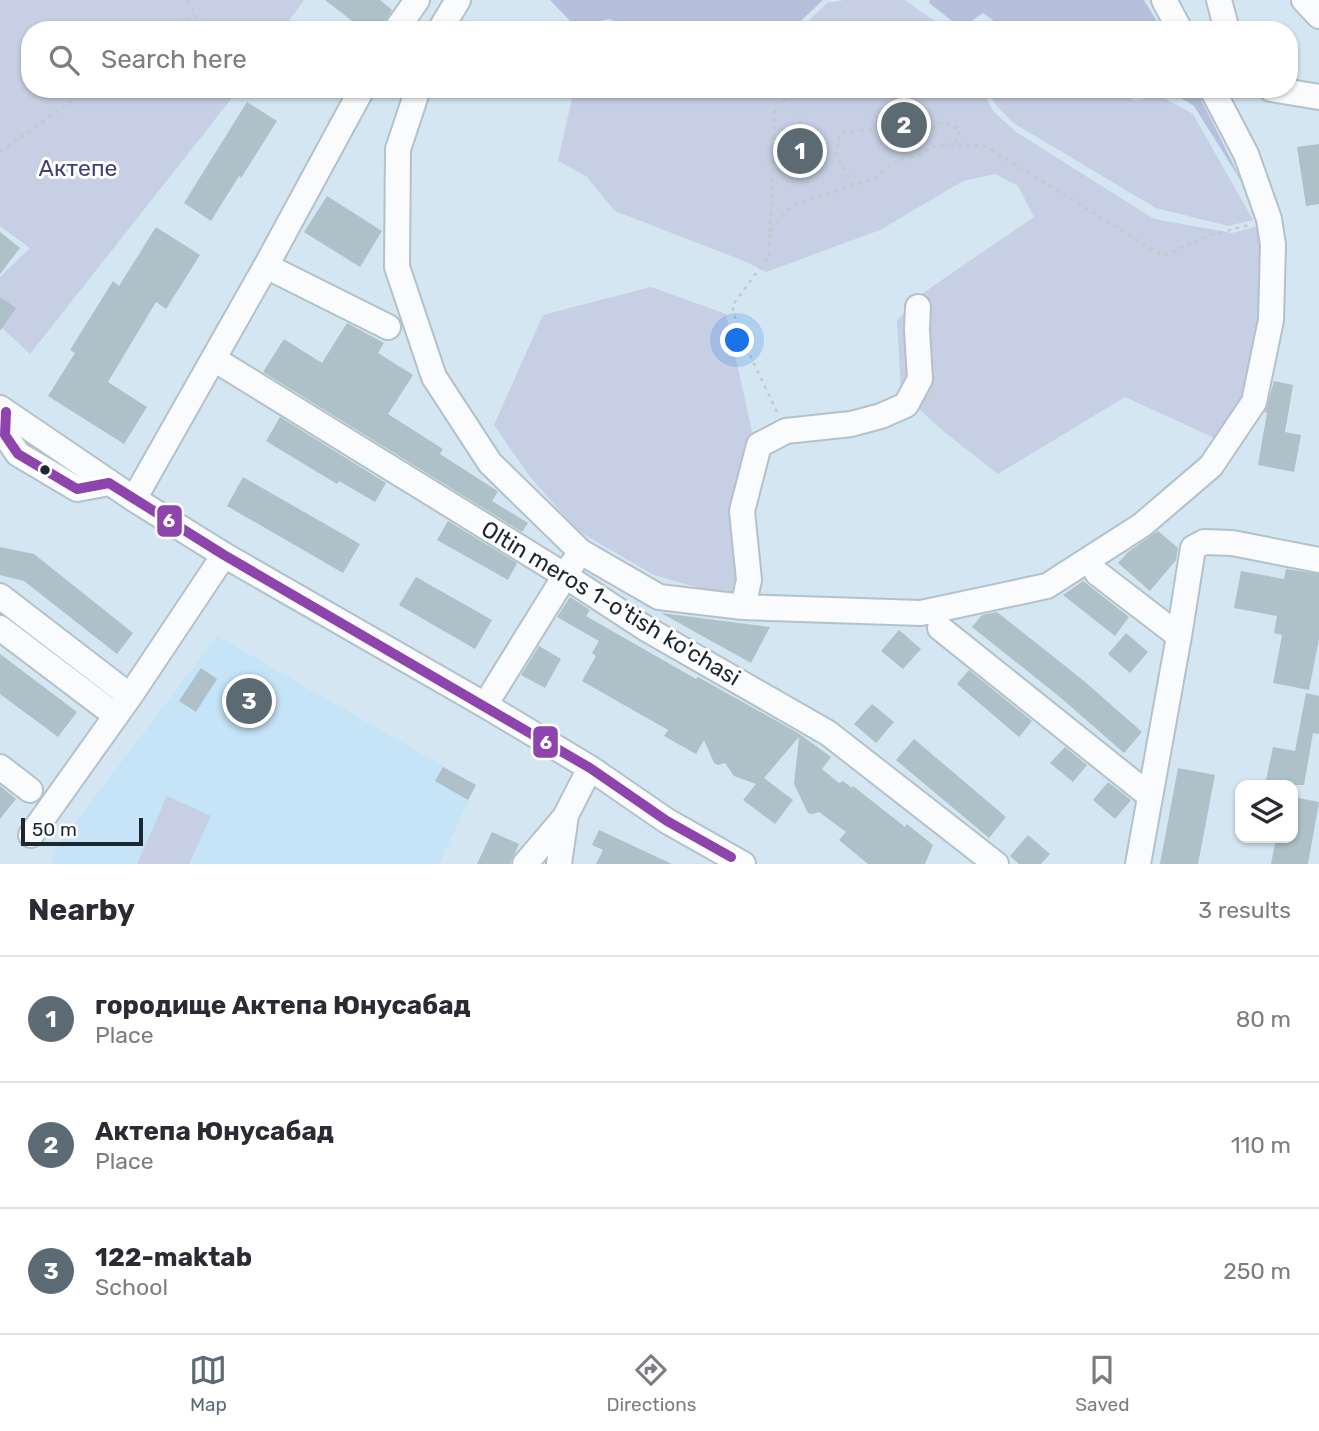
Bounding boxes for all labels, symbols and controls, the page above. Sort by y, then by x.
search box [21,21,1298,98]
icon: search [45,41,83,79]
text: Search here [101,44,247,75]
pin: 2 [881,99,927,151]
pin: 1 [777,125,823,177]
park label: Актепе [39,154,117,182]
your location [720,323,754,357]
unlabelled marker [38,463,52,477]
line badge: 6 [156,504,183,538]
text: 6 [163,509,175,532]
street label: Oltin meros 1-o'tish ko'chasi [476,515,746,691]
pin: 3 [226,675,272,727]
line badge: 6 [532,725,559,759]
text: 6 [540,731,552,754]
map controls [1235,780,1298,843]
button: layers [1235,780,1298,843]
scale bar [21,815,144,847]
text: 50 m [32,818,77,841]
text: Nearby [28,892,135,928]
text: 3 results [1198,896,1291,924]
text: городище Актепа Юнусабад [95,990,471,1021]
text: 1 [45,1005,57,1033]
text: 80 m [1236,1005,1291,1033]
text: Place [95,1021,154,1049]
text: Актепа Юнусабад [95,1116,334,1147]
text: 2 [44,1131,58,1159]
text: 110 m [1231,1131,1291,1159]
text: Place [95,1147,154,1175]
text: 122-maktab [95,1242,252,1273]
text: 3 [43,1257,59,1285]
text: 250 m [1223,1257,1291,1285]
text: School [95,1273,168,1301]
tab: Map [189,1351,227,1416]
tab: Directions [606,1351,696,1416]
tab: Saved [1075,1351,1130,1416]

